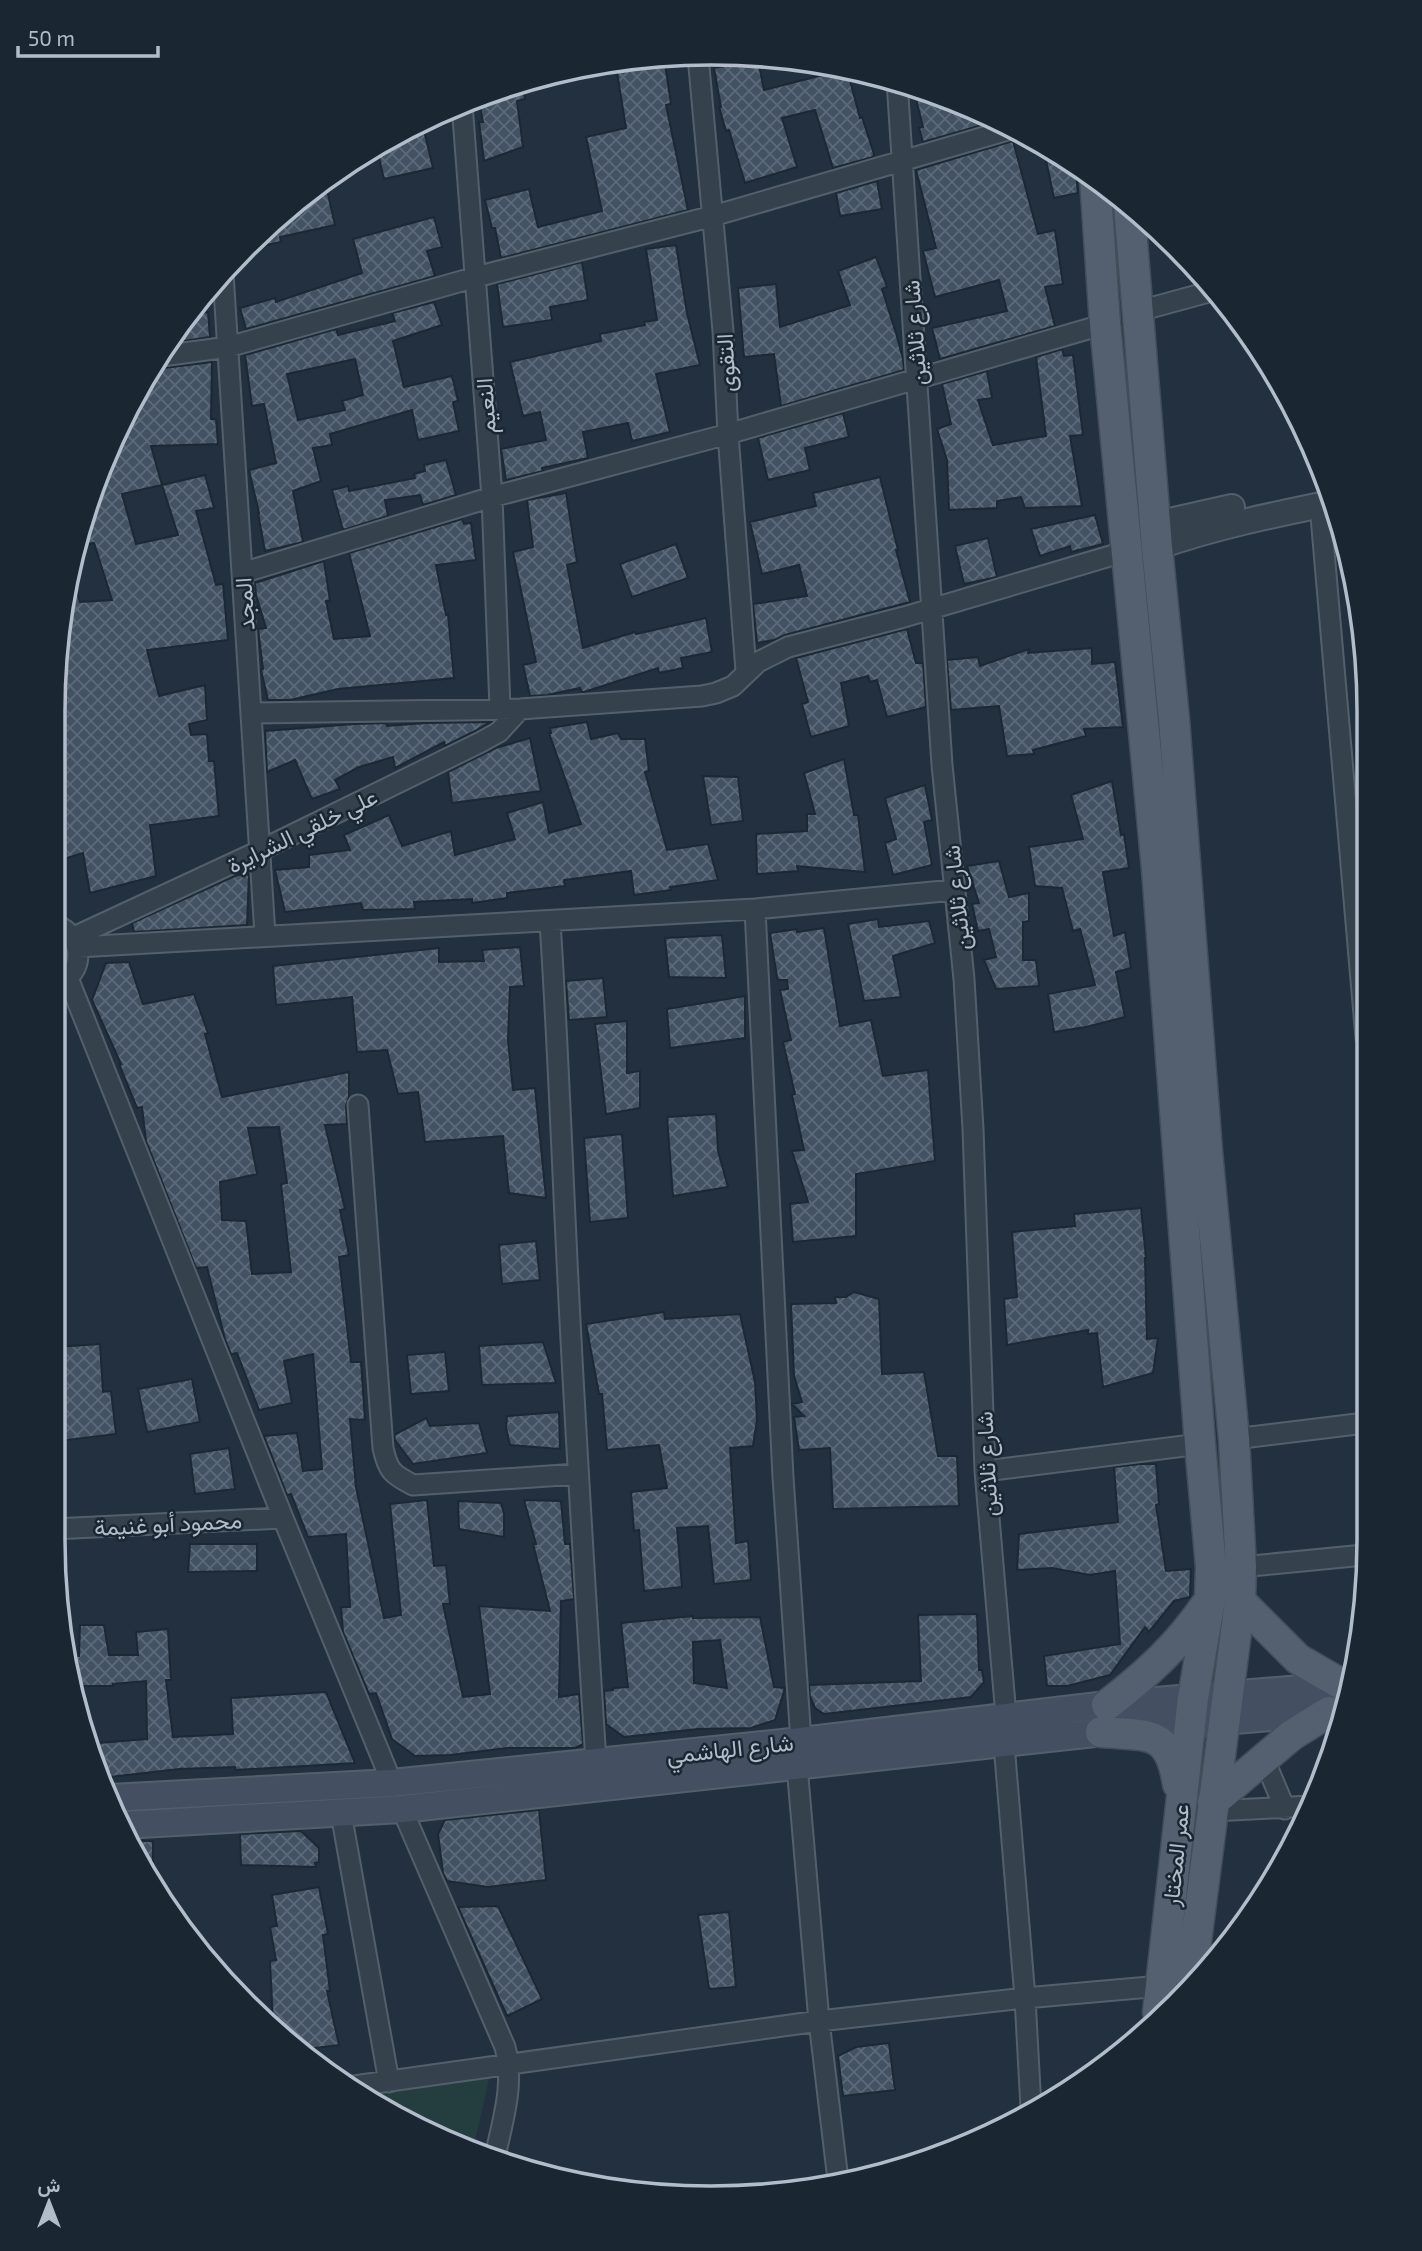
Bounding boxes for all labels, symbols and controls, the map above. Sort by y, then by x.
scale bar [18,14,158,58]
text: 50 m [28,25,75,50]
street label: شارع ثلاثين [896,279,935,387]
street label: التقوى [709,333,743,393]
street label: النعيم [469,377,503,435]
street label: المجد [228,577,260,631]
street label: علي خلقي الشرايرة [222,782,384,884]
street label: شارع ثلاثين [937,844,978,952]
street label: شارع ثلاثين [969,1410,1006,1517]
street label: محمود أبو غنيمة [93,1505,243,1543]
street label: شارع الهاشمي [665,1727,795,1775]
street label: عمر المختار [1156,1802,1196,1909]
north arrow [14,2167,84,2237]
text: ش [38,2173,61,2197]

